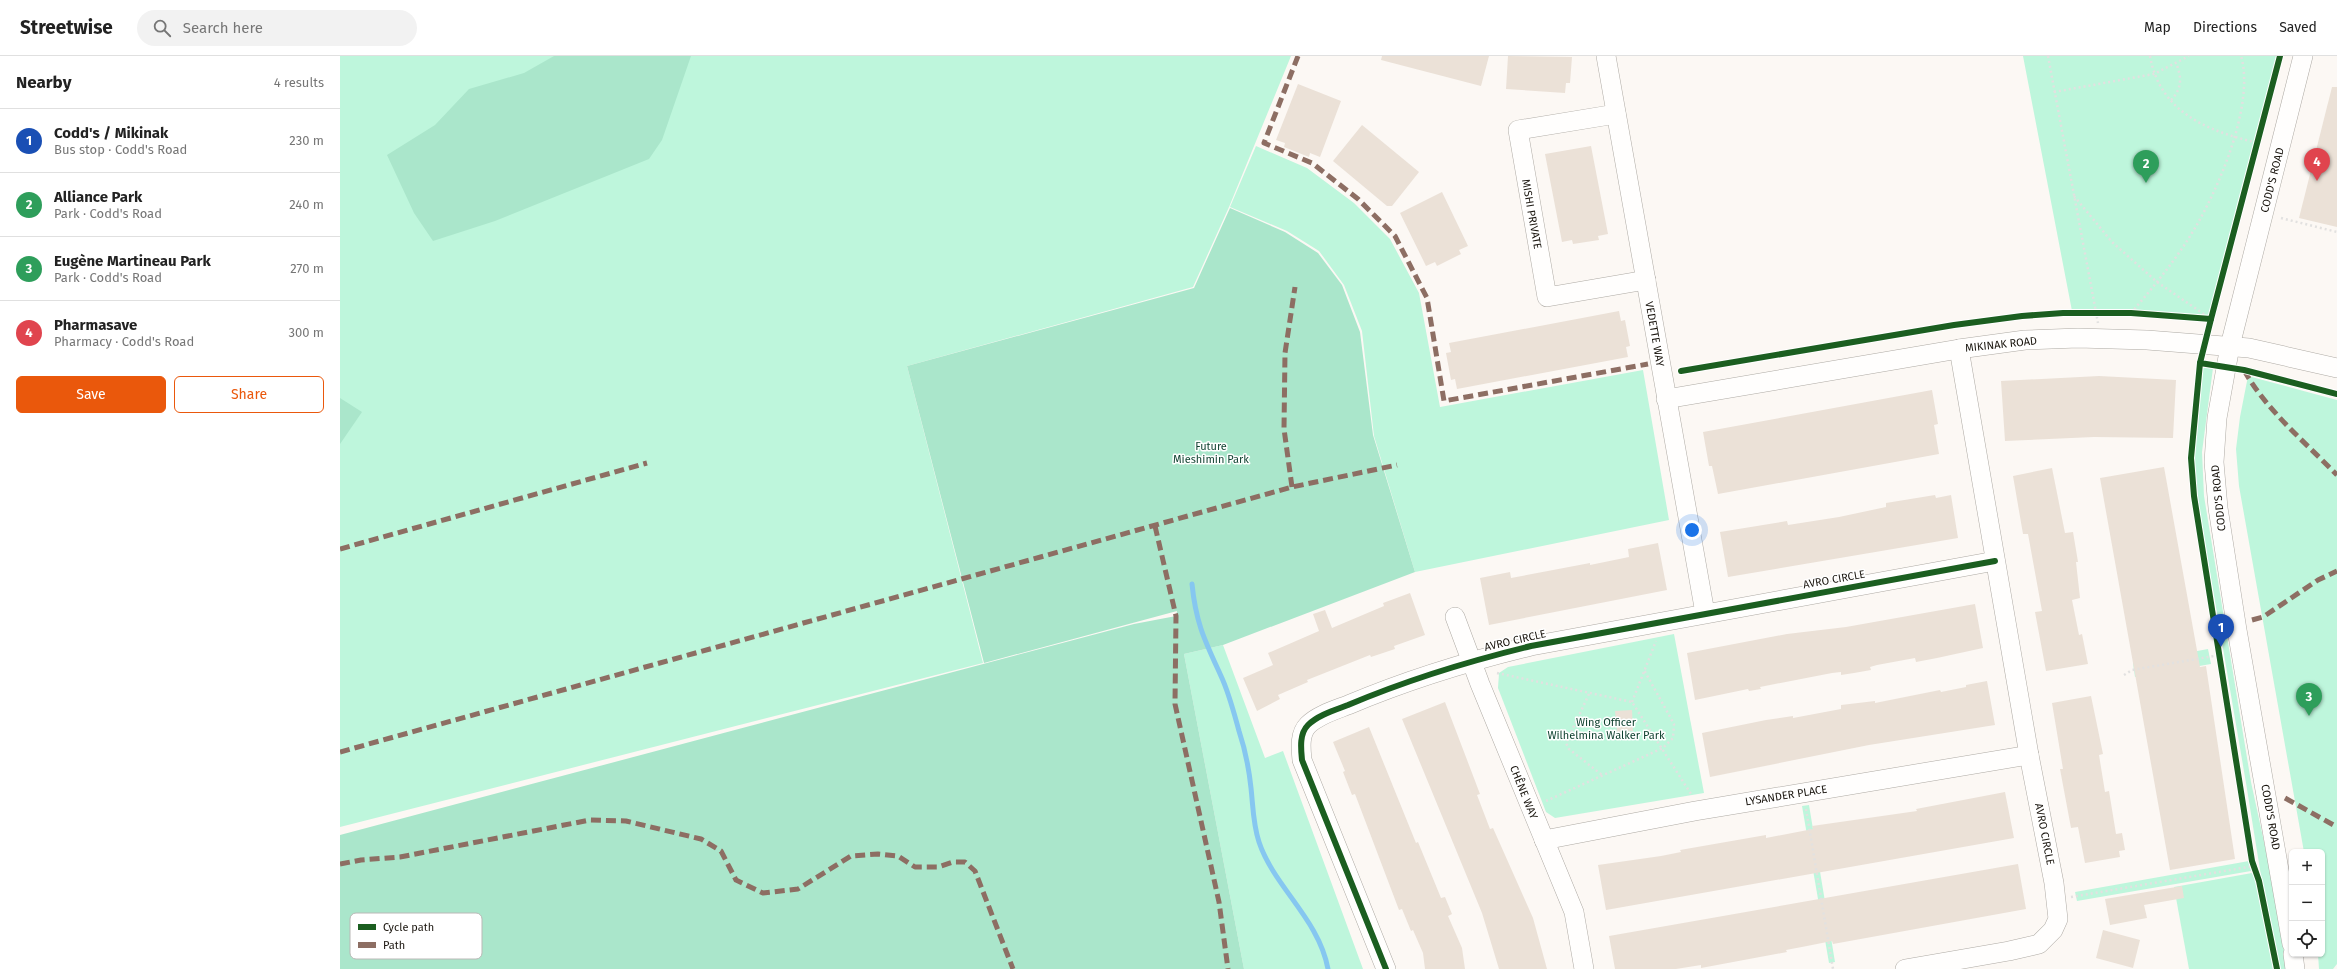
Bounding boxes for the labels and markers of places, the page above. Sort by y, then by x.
pin: 4 [2304,148,2330,181]
pin: 2 [2133,150,2159,183]
pin: 1 [2208,614,2234,647]
pin: 3 [2296,683,2322,716]

